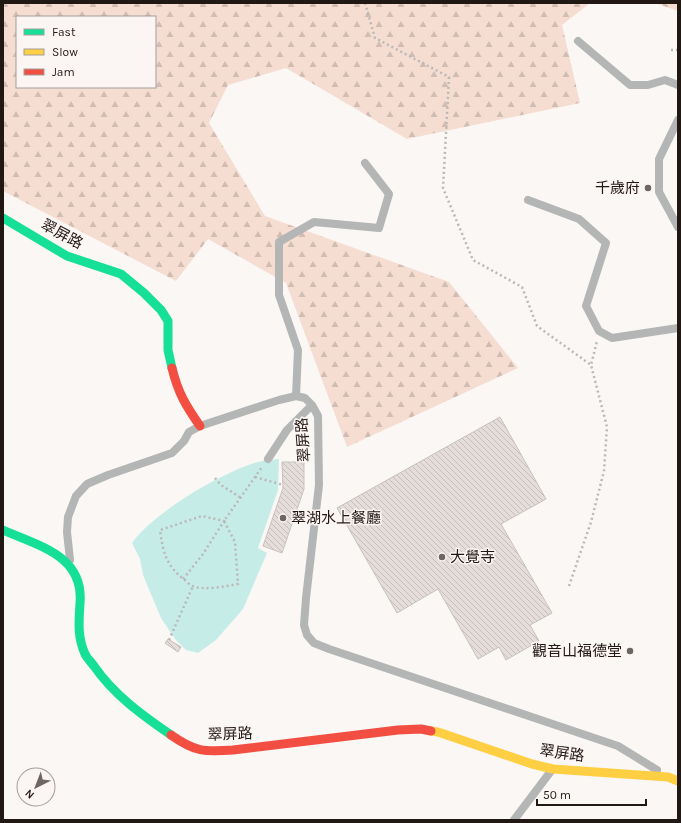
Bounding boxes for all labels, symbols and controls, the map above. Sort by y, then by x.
legend [16,16,156,88]
text: Fast [52,25,76,39]
text: Slow [52,45,78,59]
text: Jam [52,65,75,79]
place label: 千歲府 [595,179,640,197]
marker: 千歲府 [643,183,653,193]
street label: 翠屏路 [38,215,86,253]
street label: 翠屏路 [292,417,314,463]
place label: 翠湖水上餐廳 [291,509,381,527]
marker: 翠湖水上餐廳 [278,513,288,523]
place label: 大覺寺 [450,548,495,566]
marker: 大覺寺 [437,552,447,562]
place label: 觀音山福德堂 [532,642,622,660]
marker: 觀音山福德堂 [625,646,635,656]
street label: 翠屏路 [207,724,253,744]
street label: 翠屏路 [538,741,586,765]
north arrow [16,767,56,807]
scale bar [537,781,646,807]
text: N [22,787,37,802]
text: 50 m [543,788,571,802]

